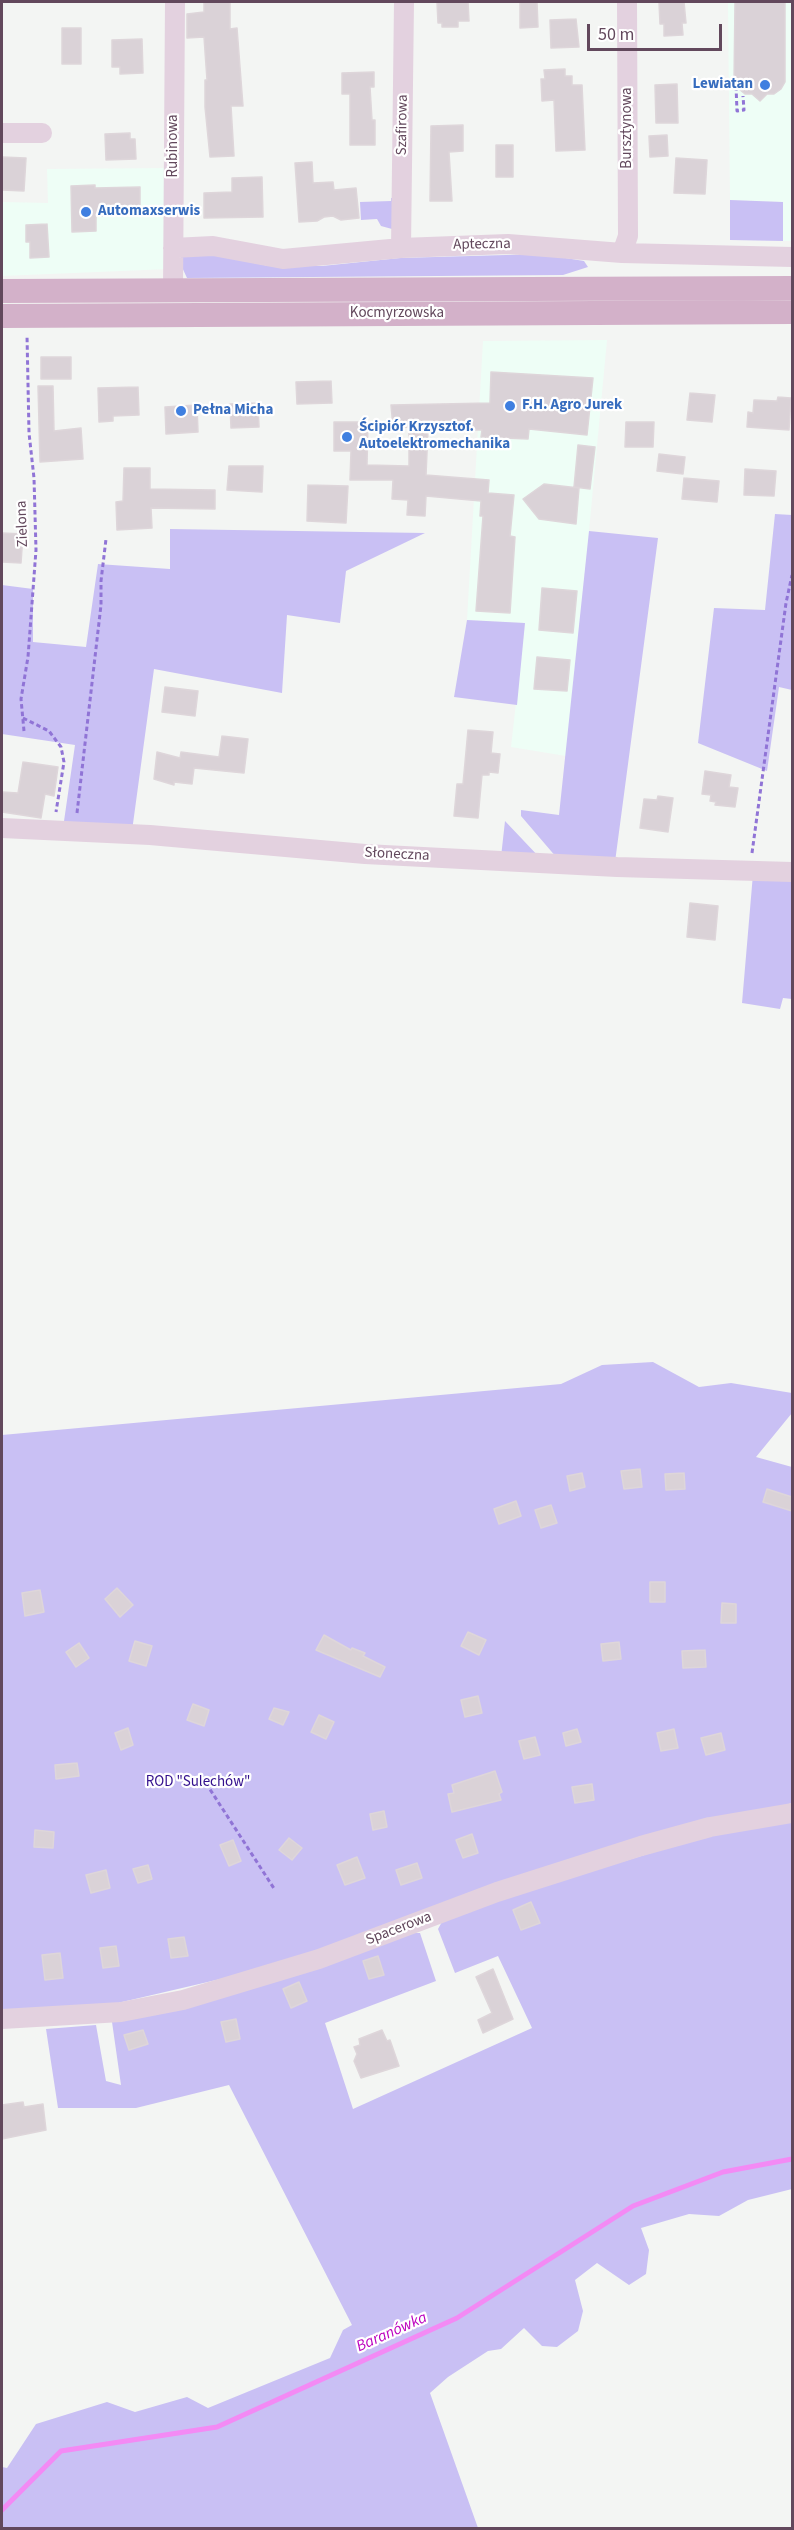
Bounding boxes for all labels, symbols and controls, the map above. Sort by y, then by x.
scale bar [590,12,725,50]
text: 50 m [598,22,634,47]
place label: Lewiatan [692,76,753,94]
marker: Lewiatan [758,78,772,92]
street label: Bursztynowa [619,87,637,169]
street label: Szafirowa [393,94,413,156]
street label: Rubinowa [165,114,183,178]
place label: Automaxserwis [98,203,200,221]
marker: Automaxserwis [79,205,93,219]
street label: Apteczna [453,235,511,255]
street label: Kocmyrzowska [350,305,444,323]
place label: F.H. Agro Jurek [522,397,622,415]
marker: F.H. Agro Jurek [503,399,517,413]
place label: Pełna Micha [193,402,273,420]
marker: Pełna Micha [174,404,188,418]
place label: Ścipiór Krzysztof. Autoelektromechanika [359,419,510,454]
marker: Ścipiór Krzysztof. Autoelektromechanika [340,430,354,444]
street label: Zielona [13,500,33,548]
street label: Słoneczna [364,844,430,866]
park label: ROD "Sulechów" [146,1774,250,1792]
street label: Spacerowa [364,1908,434,1950]
water label: Baranówka [354,2309,430,2357]

